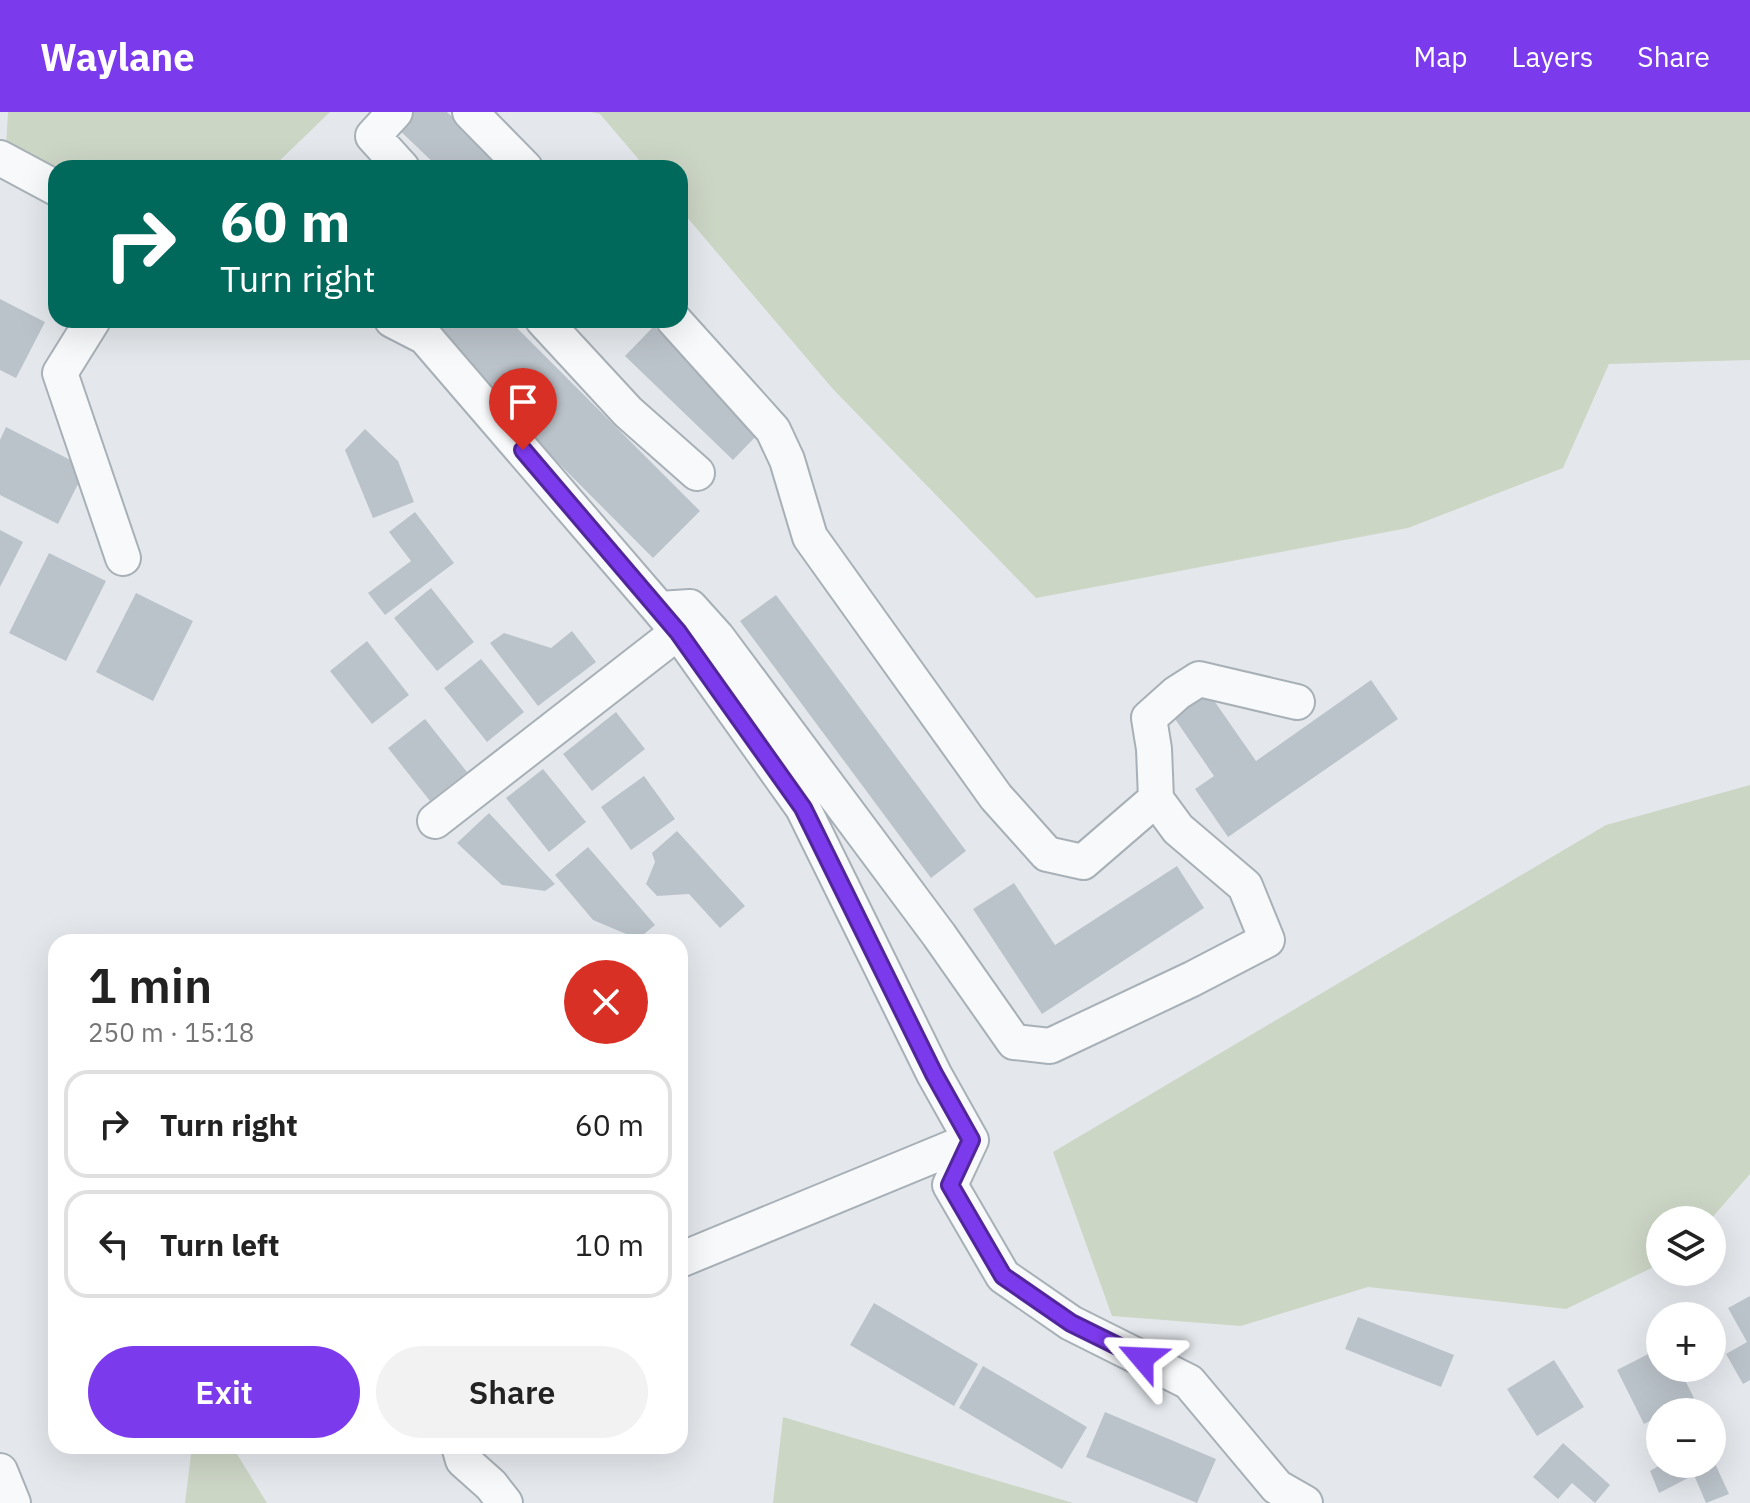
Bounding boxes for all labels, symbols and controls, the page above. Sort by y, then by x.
text: Waylane [40,32,195,81]
text: Map [1413,38,1467,75]
text: Layers [1511,38,1593,75]
text: Share [1637,38,1710,75]
text: 60 m [220,185,350,257]
icon: right [88,192,192,296]
text: Turn right [220,255,376,302]
pin [489,368,557,450]
icon: arrive [501,380,545,424]
text: 1 min [88,954,212,1016]
button: close [564,960,648,1044]
text: 250 m · 15:18 [88,1015,254,1049]
icon: right [92,1102,136,1146]
text: Turn right [160,1105,298,1144]
text: 60 m [575,1105,644,1144]
map controls [1646,1206,1726,1478]
button: layers [1646,1206,1726,1286]
icon: left [92,1222,136,1266]
text: Turn left [160,1225,279,1264]
text: 10 m [575,1225,644,1264]
button: + [1646,1302,1726,1382]
position arrow [1100,1316,1184,1400]
button: Exit [88,1346,360,1438]
button: Share [376,1346,648,1438]
button: − [1646,1398,1726,1478]

